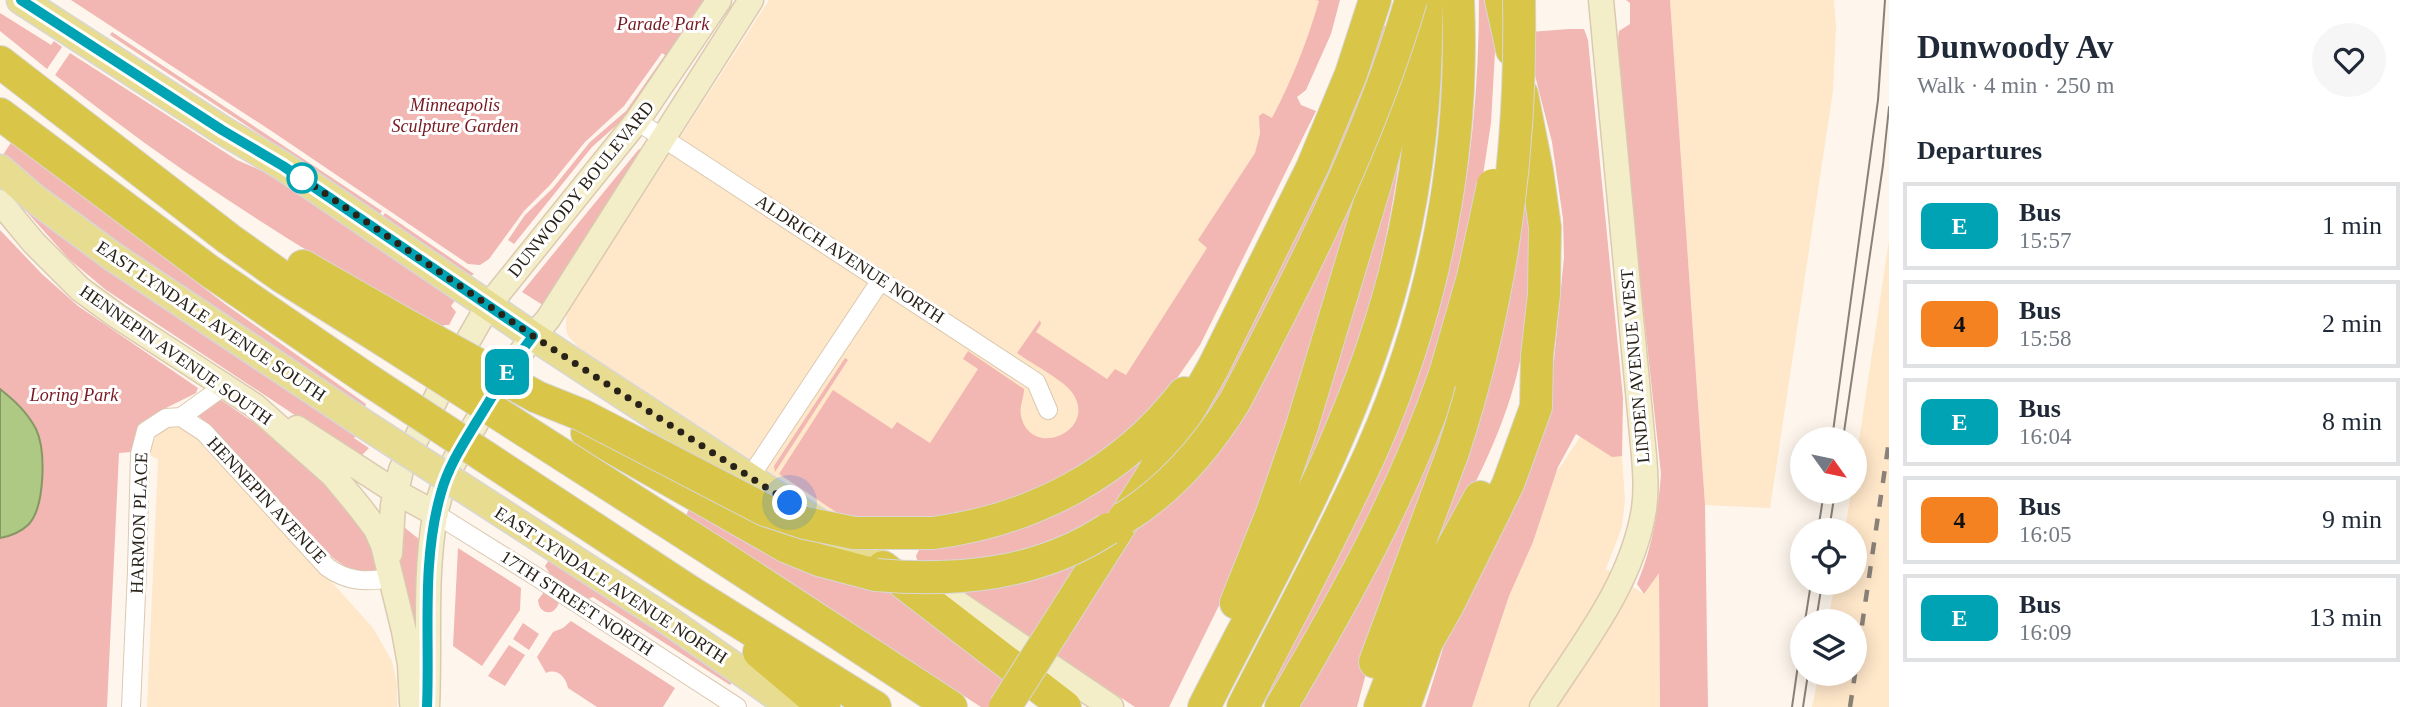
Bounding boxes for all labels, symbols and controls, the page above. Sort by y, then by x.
park label: Parade Park [616,14,710,34]
button: heart [2312,23,2386,97]
text: Dunwoody Av [1917,29,2114,65]
text: Walk · 4 min · 250 m [1917,73,2114,98]
park label: Minneapolis Sculpture Garden [391,95,519,136]
street label: DUNWOODY BOULEVARD [504,97,658,281]
text: Departures [1917,136,2042,165]
unlabelled marker [287,163,317,193]
street label: ALDRICH AVENUE NORTH [752,191,948,327]
text: Bus [2019,198,2061,227]
text: 1 min [2322,211,2382,240]
text: E [1951,213,1968,239]
text: 15:57 [2019,228,2071,253]
street label: EAST LYNDALE AVENUE SOUTH [93,237,329,405]
street label: LINDEN AVENUE WEST [1617,268,1653,464]
street label: HENNEPIN AVENUE SOUTH [76,281,276,429]
text: Bus [2019,296,2061,325]
text: 2 min [2322,309,2382,338]
text: 4 [1954,311,1966,337]
text: 15:58 [2019,326,2071,351]
line badge: E [484,349,530,395]
text: E [499,359,515,385]
park label: Loring Park [29,385,119,405]
text: Bus [2019,394,2061,423]
text: 8 min [2322,407,2382,436]
text: E [1951,409,1968,435]
text: 16:04 [2019,424,2071,449]
north arrow [1790,427,1867,504]
map controls [1790,427,1867,686]
street label: HENNEPIN AVENUE [203,433,331,567]
street label: HARMON PLACE [127,452,151,594]
your location [772,485,807,520]
text: Bus [2019,492,2061,521]
street label: EAST LYNDALE AVENUE NORTH [491,502,731,668]
text: 9 min [2322,505,2382,534]
text: 4 [1954,507,1966,533]
button: locate [1790,518,1867,595]
text: 16:05 [2019,522,2071,547]
street label: 17TH STREET NORTH [497,546,657,660]
text: Bus [2019,590,2061,619]
text: 13 min [2309,603,2382,632]
text: E [1951,605,1968,631]
button: layers [1790,609,1867,686]
text: 16:09 [2019,620,2071,645]

